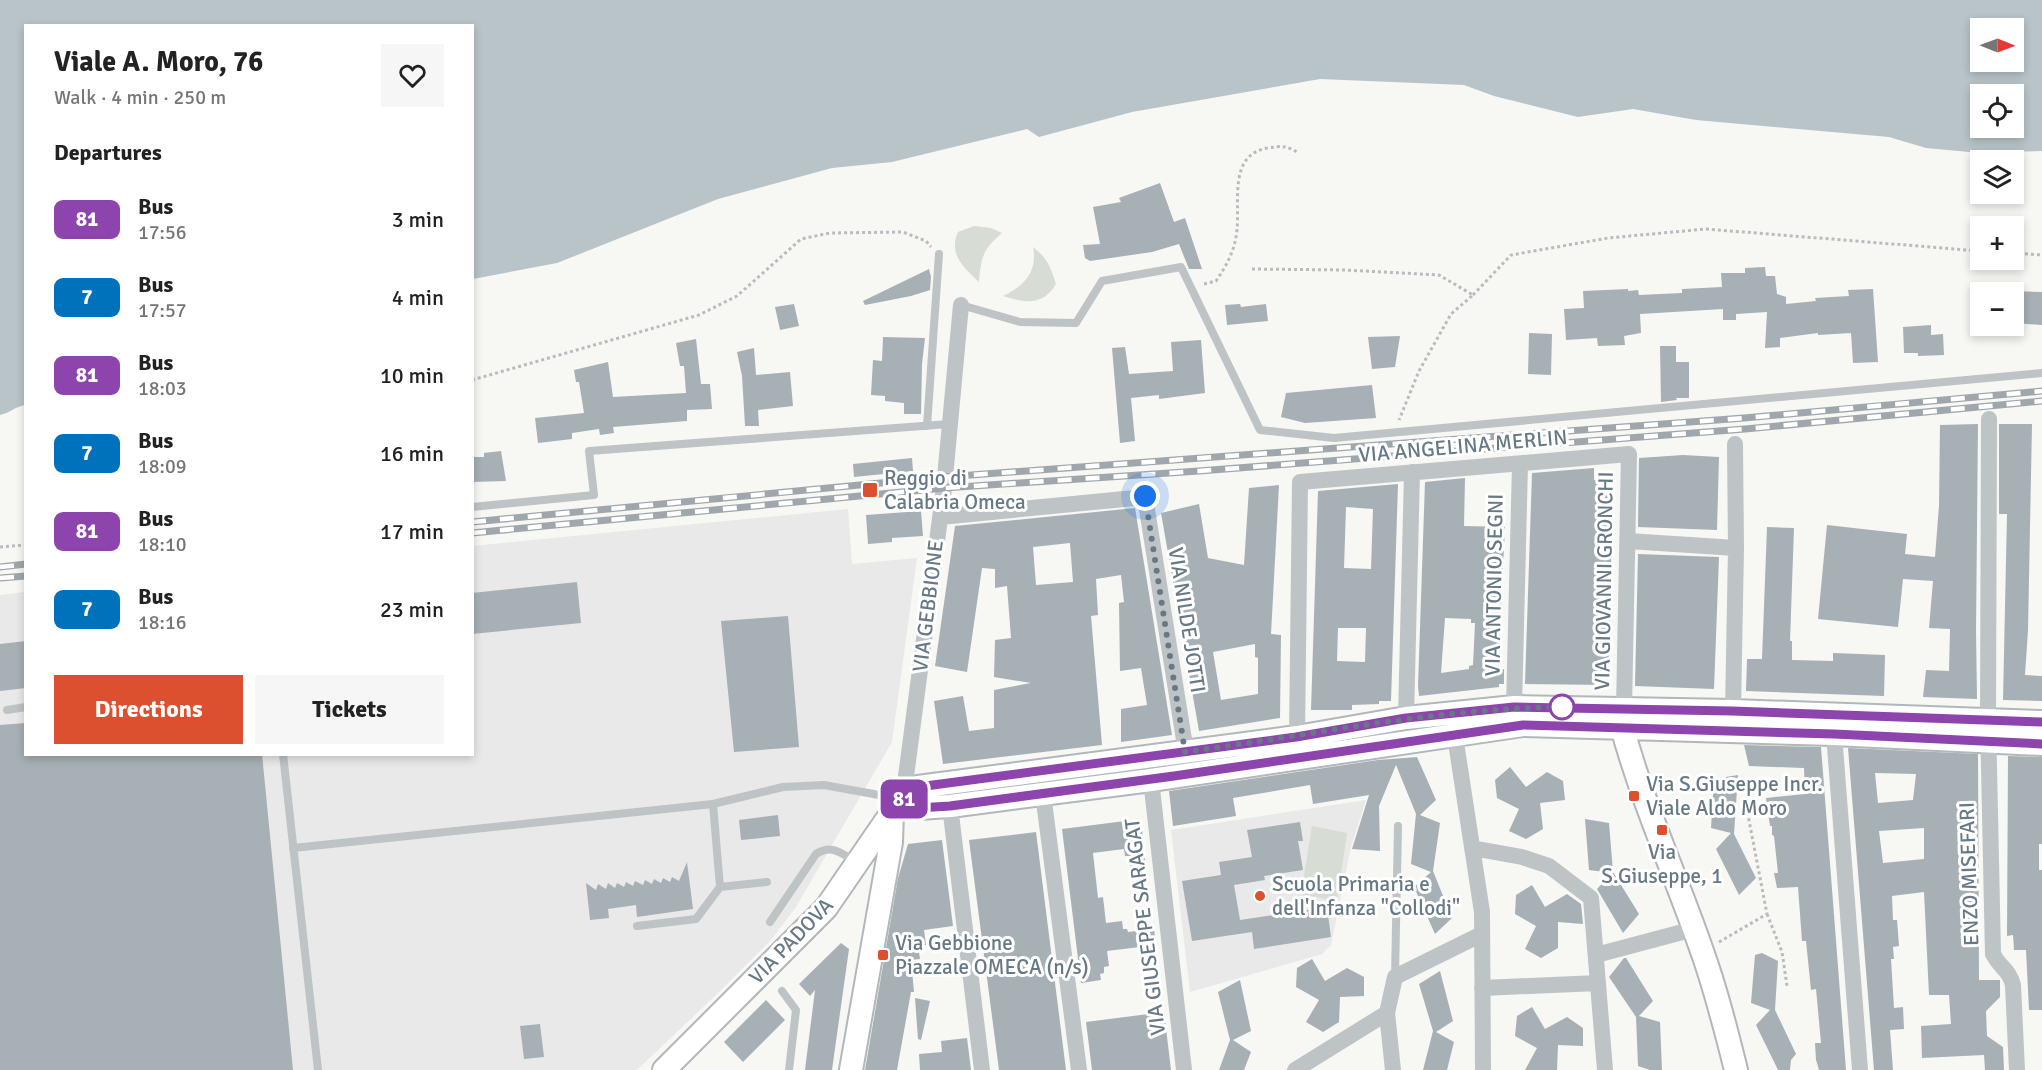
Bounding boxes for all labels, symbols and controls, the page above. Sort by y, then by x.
north arrow [1970,18,2024,72]
map controls [1970,18,2024,336]
button: heart [381,44,444,107]
text: Viale A. Moro, 76 [54,45,263,79]
button: locate [1970,84,2024,138]
text: Walk · 4 min · 250 m [54,85,226,110]
text: Departures [54,139,162,166]
button: layers [1970,150,2024,204]
text: Bus [138,193,173,220]
text: 81 [76,206,98,232]
text: 3 min [392,206,444,233]
button: + [1970,216,2024,270]
text: 17:56 [138,220,187,245]
text: Bus [138,271,173,298]
button: − [1970,282,2024,336]
text: 7 [81,284,93,310]
text: 4 min [392,284,444,311]
text: 17:57 [138,298,187,323]
text: Bus [138,349,173,376]
text: 81 [76,362,98,388]
text: 10 min [380,362,444,389]
text: 18:03 [138,376,187,401]
street label: VIA ANGELINA MERLIN [1358,424,1568,468]
text: Bus [138,427,173,454]
text: 7 [81,440,93,466]
text: 16 min [380,440,444,467]
text: 18:09 [138,454,187,479]
place label: Reggio di Calabria Omeca [884,465,1026,515]
street label: VIA GIOVANNI GRONCHI [1589,471,1619,691]
marker: Reggio di Calabria Omeca [861,481,879,499]
your location [1130,481,1160,511]
street label: VIA ANTONIO SEGNI [1479,493,1509,677]
text: Bus [138,505,173,532]
text: 81 [76,518,98,544]
text: 17 min [380,518,444,545]
text: 18:10 [138,532,187,557]
street label: VIA GEBBIONE [907,539,949,673]
street label: VIA NILDE JOTTI [1163,545,1211,695]
text: Bus [138,583,173,610]
text: 7 [81,596,93,622]
text: 23 min [380,596,444,623]
text: 18:16 [138,610,187,635]
button: Directions [54,675,243,744]
button: Tickets [255,675,444,744]
unlabelled marker [1549,694,1575,720]
place label: Via S.Giuseppe Incr. Viale Aldo Moro [1646,771,1823,821]
line badge: 81 [877,780,931,818]
text: 81 [893,786,915,812]
marker: Via S.Giuseppe Incr. Viale Aldo Moro [1627,789,1641,803]
street label: ENZO MISEFARI [1953,802,1985,946]
street label: VIA GIUSEPPE SARAGAT [1119,816,1171,1037]
marker: Via S.Giuseppe, 1 [1655,823,1669,837]
place label: Via S.Giuseppe, 1 [1601,839,1723,889]
place label: Scuola Primaria e dell'Infanza "Collodi" [1272,871,1460,921]
marker: Scuola Primaria e dell'Infanza "Collodi" [1253,889,1267,903]
street label: VIA PADOVA [743,892,839,990]
place label: Via Gebbione Piazzale OMECA (n/s) [895,930,1089,980]
marker: Via Gebbione Piazzale OMECA (n/s) [876,948,890,962]

